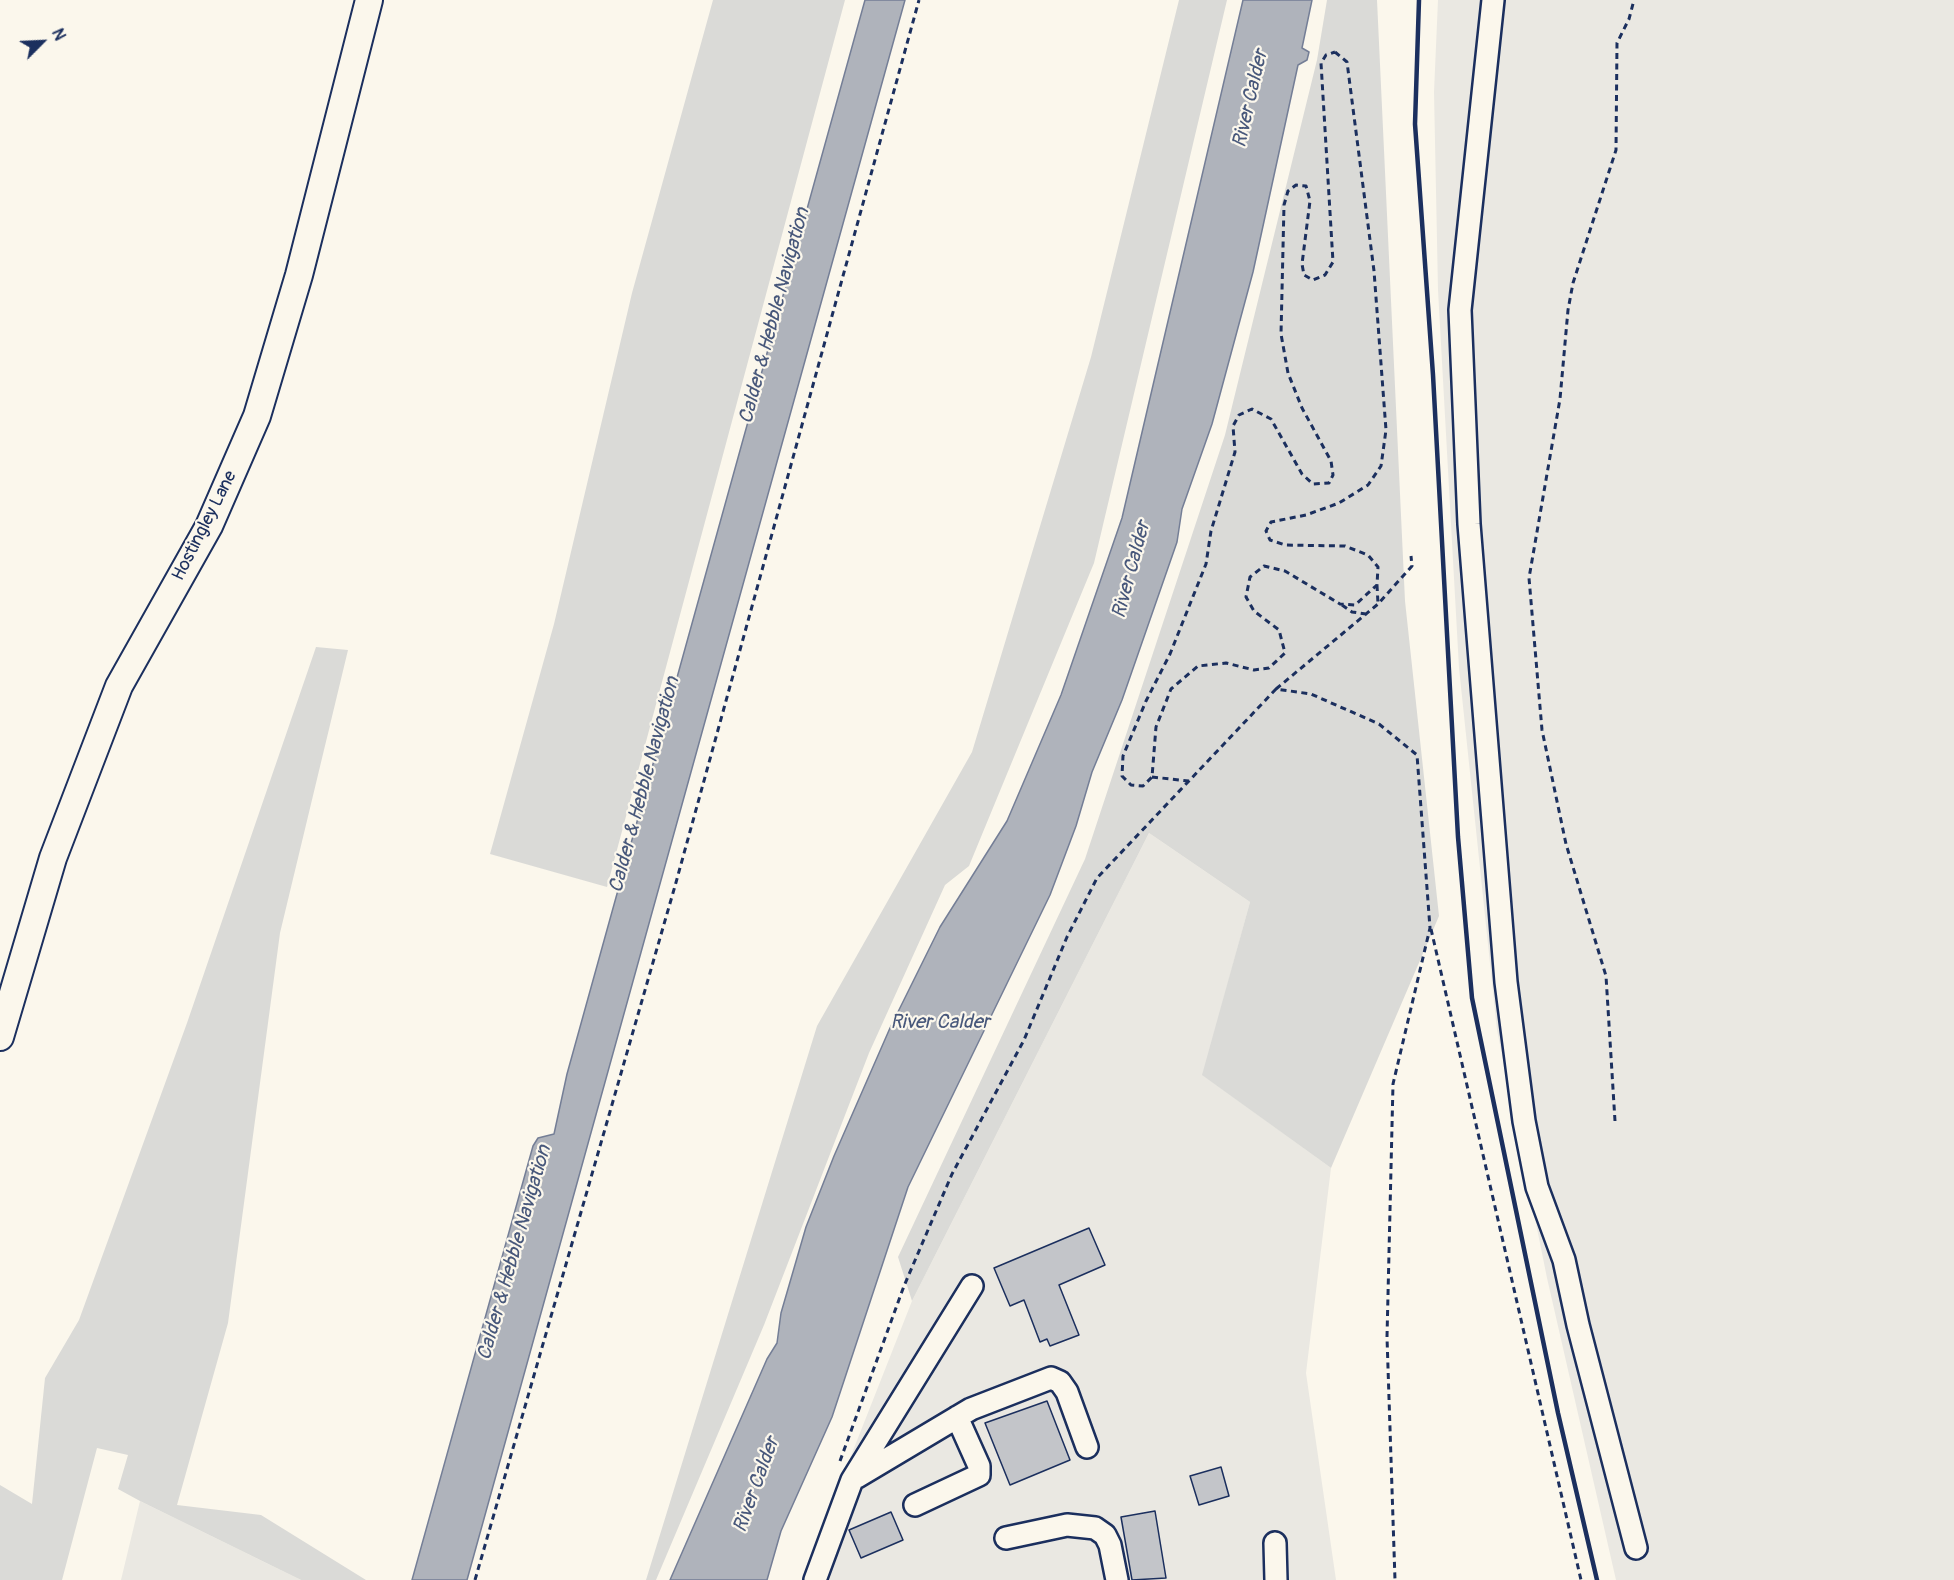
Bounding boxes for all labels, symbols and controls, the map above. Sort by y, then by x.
north arrow [12,12,72,72]
text: N [47,26,70,44]
water label: River Calder [1228,48,1274,150]
water label: Calder & Hebble Navigation [735,205,815,427]
street label: Hostingley Lane [168,467,242,585]
water label: River Calder [1108,519,1156,621]
water label: Calder & Hebble Navigation [605,674,685,896]
water label: River Calder [890,1011,990,1035]
water label: Calder & Hebble Navigation [473,1143,557,1363]
water label: River Calder [729,1434,785,1536]

